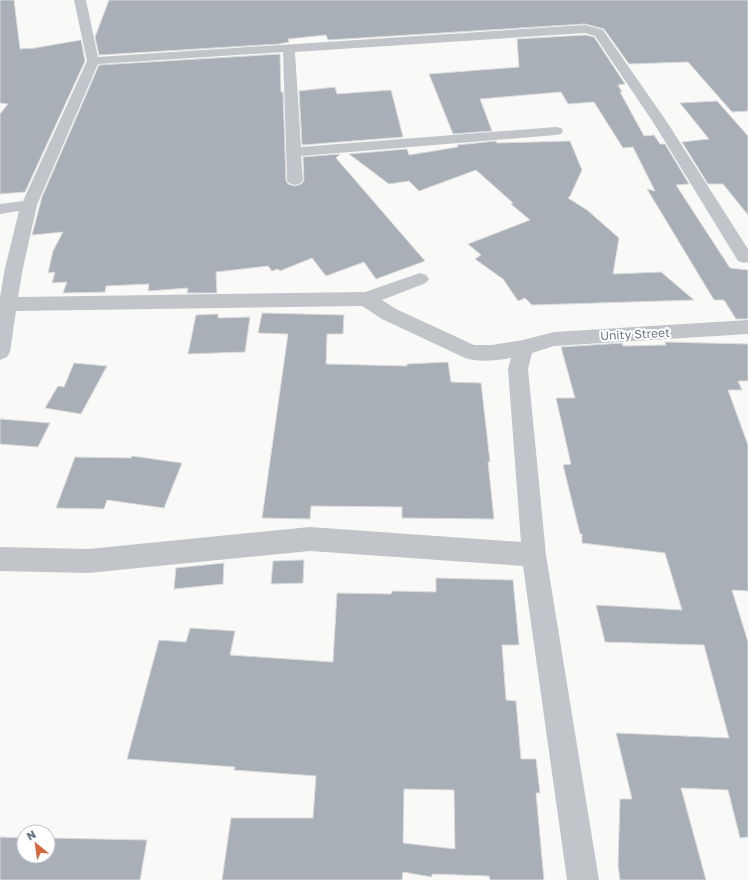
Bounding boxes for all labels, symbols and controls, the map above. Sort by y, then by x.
street label: Unity Street [600,325,670,343]
north arrow [16,824,56,864]
text: N [24,827,38,843]

